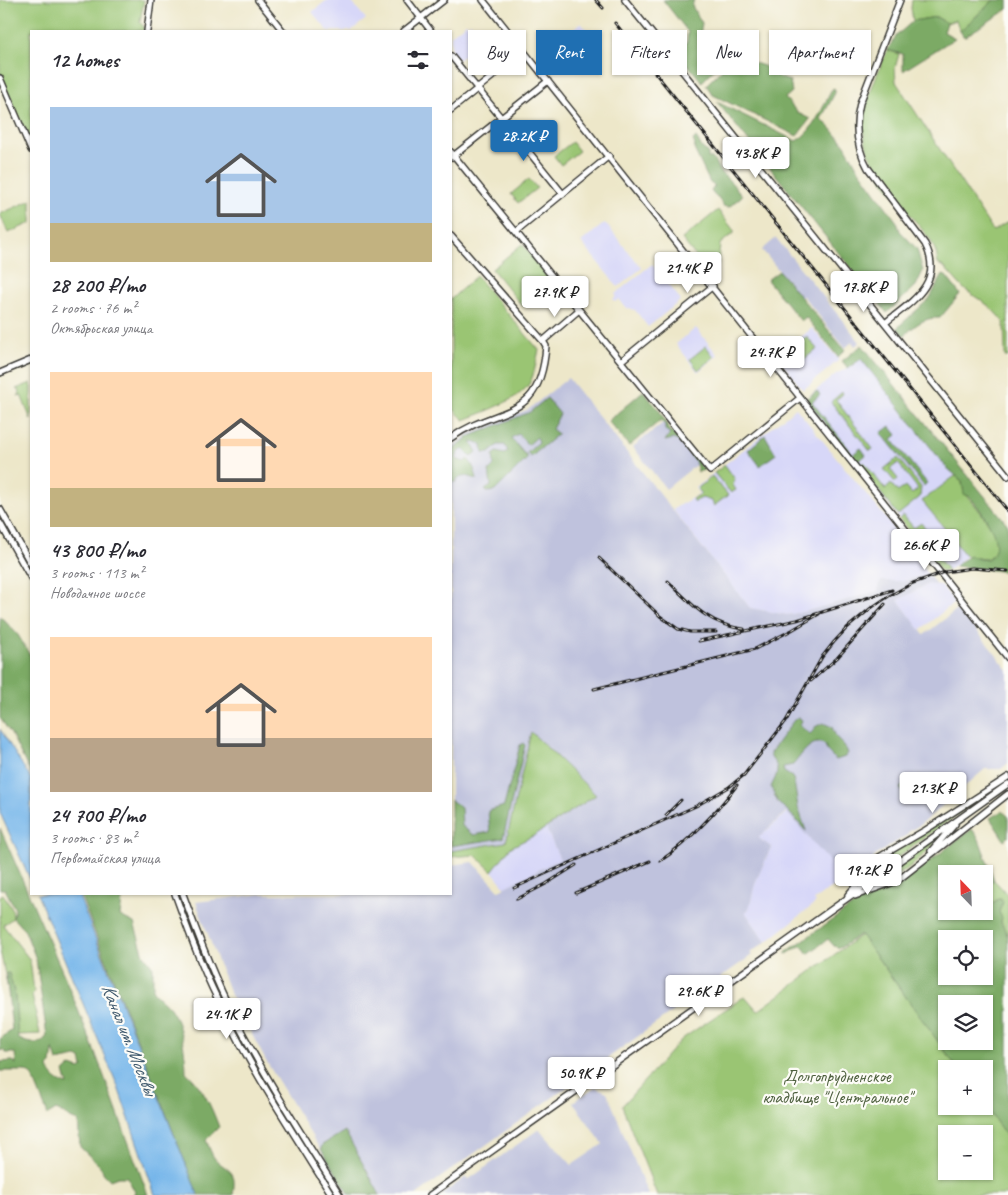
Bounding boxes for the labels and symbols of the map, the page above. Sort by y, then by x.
pin: 28.2K ₽ [478,120,570,162]
pin: 43.8K ₽ [710,136,802,179]
pin: 21.4K ₽ [642,252,734,294]
pin: 17.8K ₽ [818,270,910,313]
pin: 27.9K ₽ [509,276,601,318]
pin: 24.7K ₽ [725,336,817,378]
pin: 26.6K ₽ [879,528,971,571]
pin: 21.3K ₽ [887,772,979,814]
pin: 19.2K ₽ [822,854,914,896]
north arrow [938,865,992,920]
pin: 29.6K ₽ [653,974,745,1017]
water label: Канал им. Москвы [96,980,163,1101]
pin: 24.1K ₽ [181,998,273,1040]
pin: 50.9K ₽ [535,1056,627,1099]
park label: Долгопрудненское кладбище "Центральное" [762,1065,916,1108]

